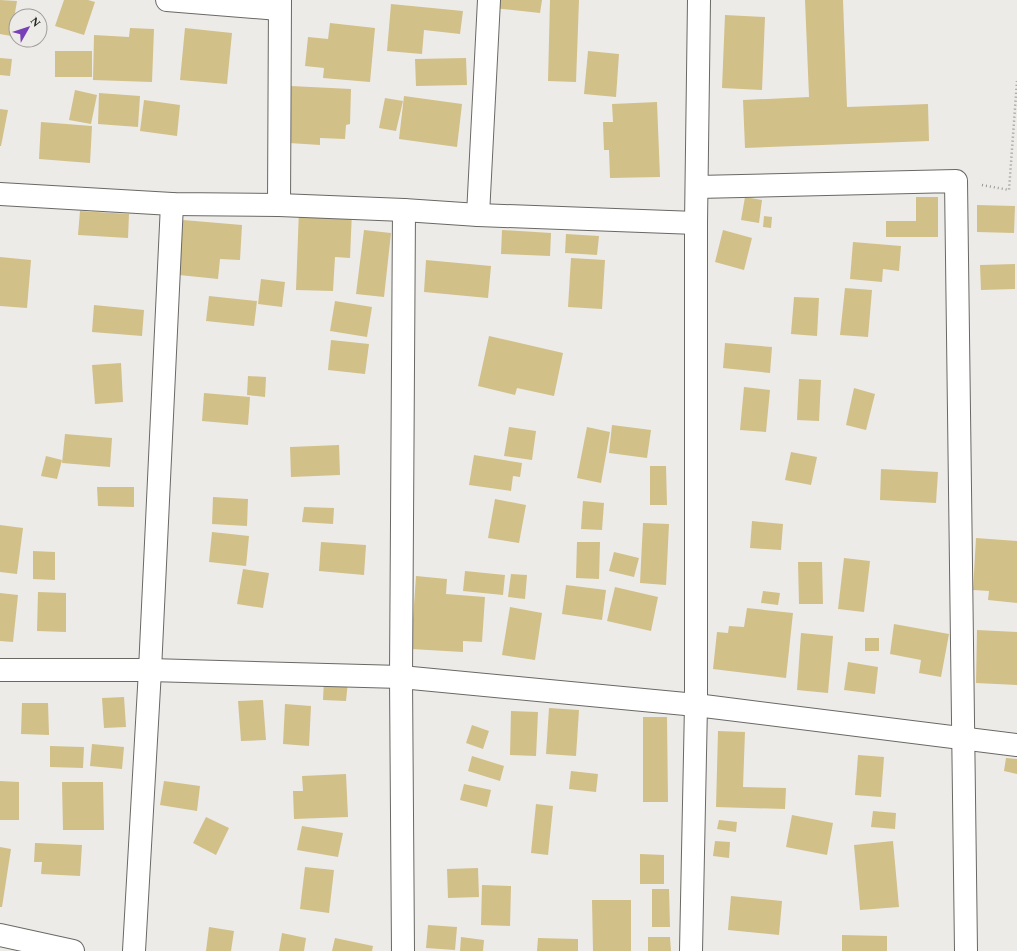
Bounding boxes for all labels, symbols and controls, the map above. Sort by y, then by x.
north arrow [8,8,48,48]
text: N [26,13,45,31]

